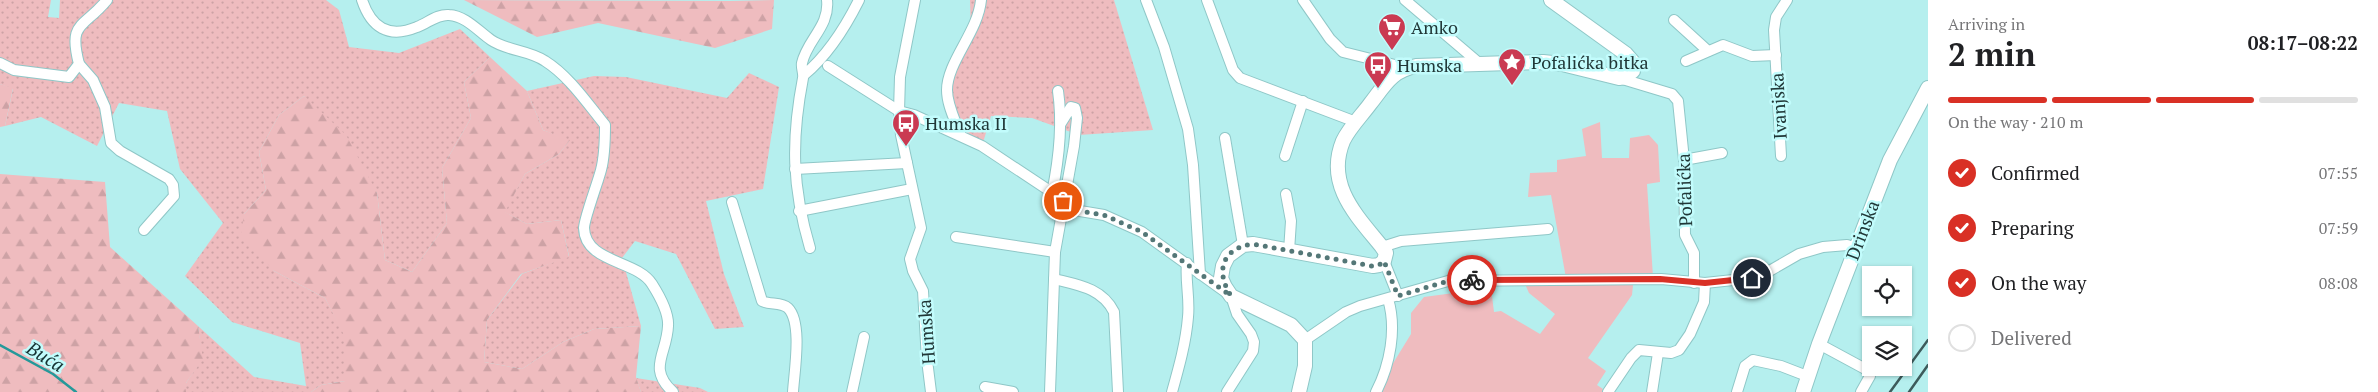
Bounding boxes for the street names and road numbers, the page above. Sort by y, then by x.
street label: Ivanjska [1764,72,1792,140]
street label: Pofalićka [1671,153,1697,227]
street label: Drinska [1840,197,1884,263]
street label: Humska [912,299,940,365]

